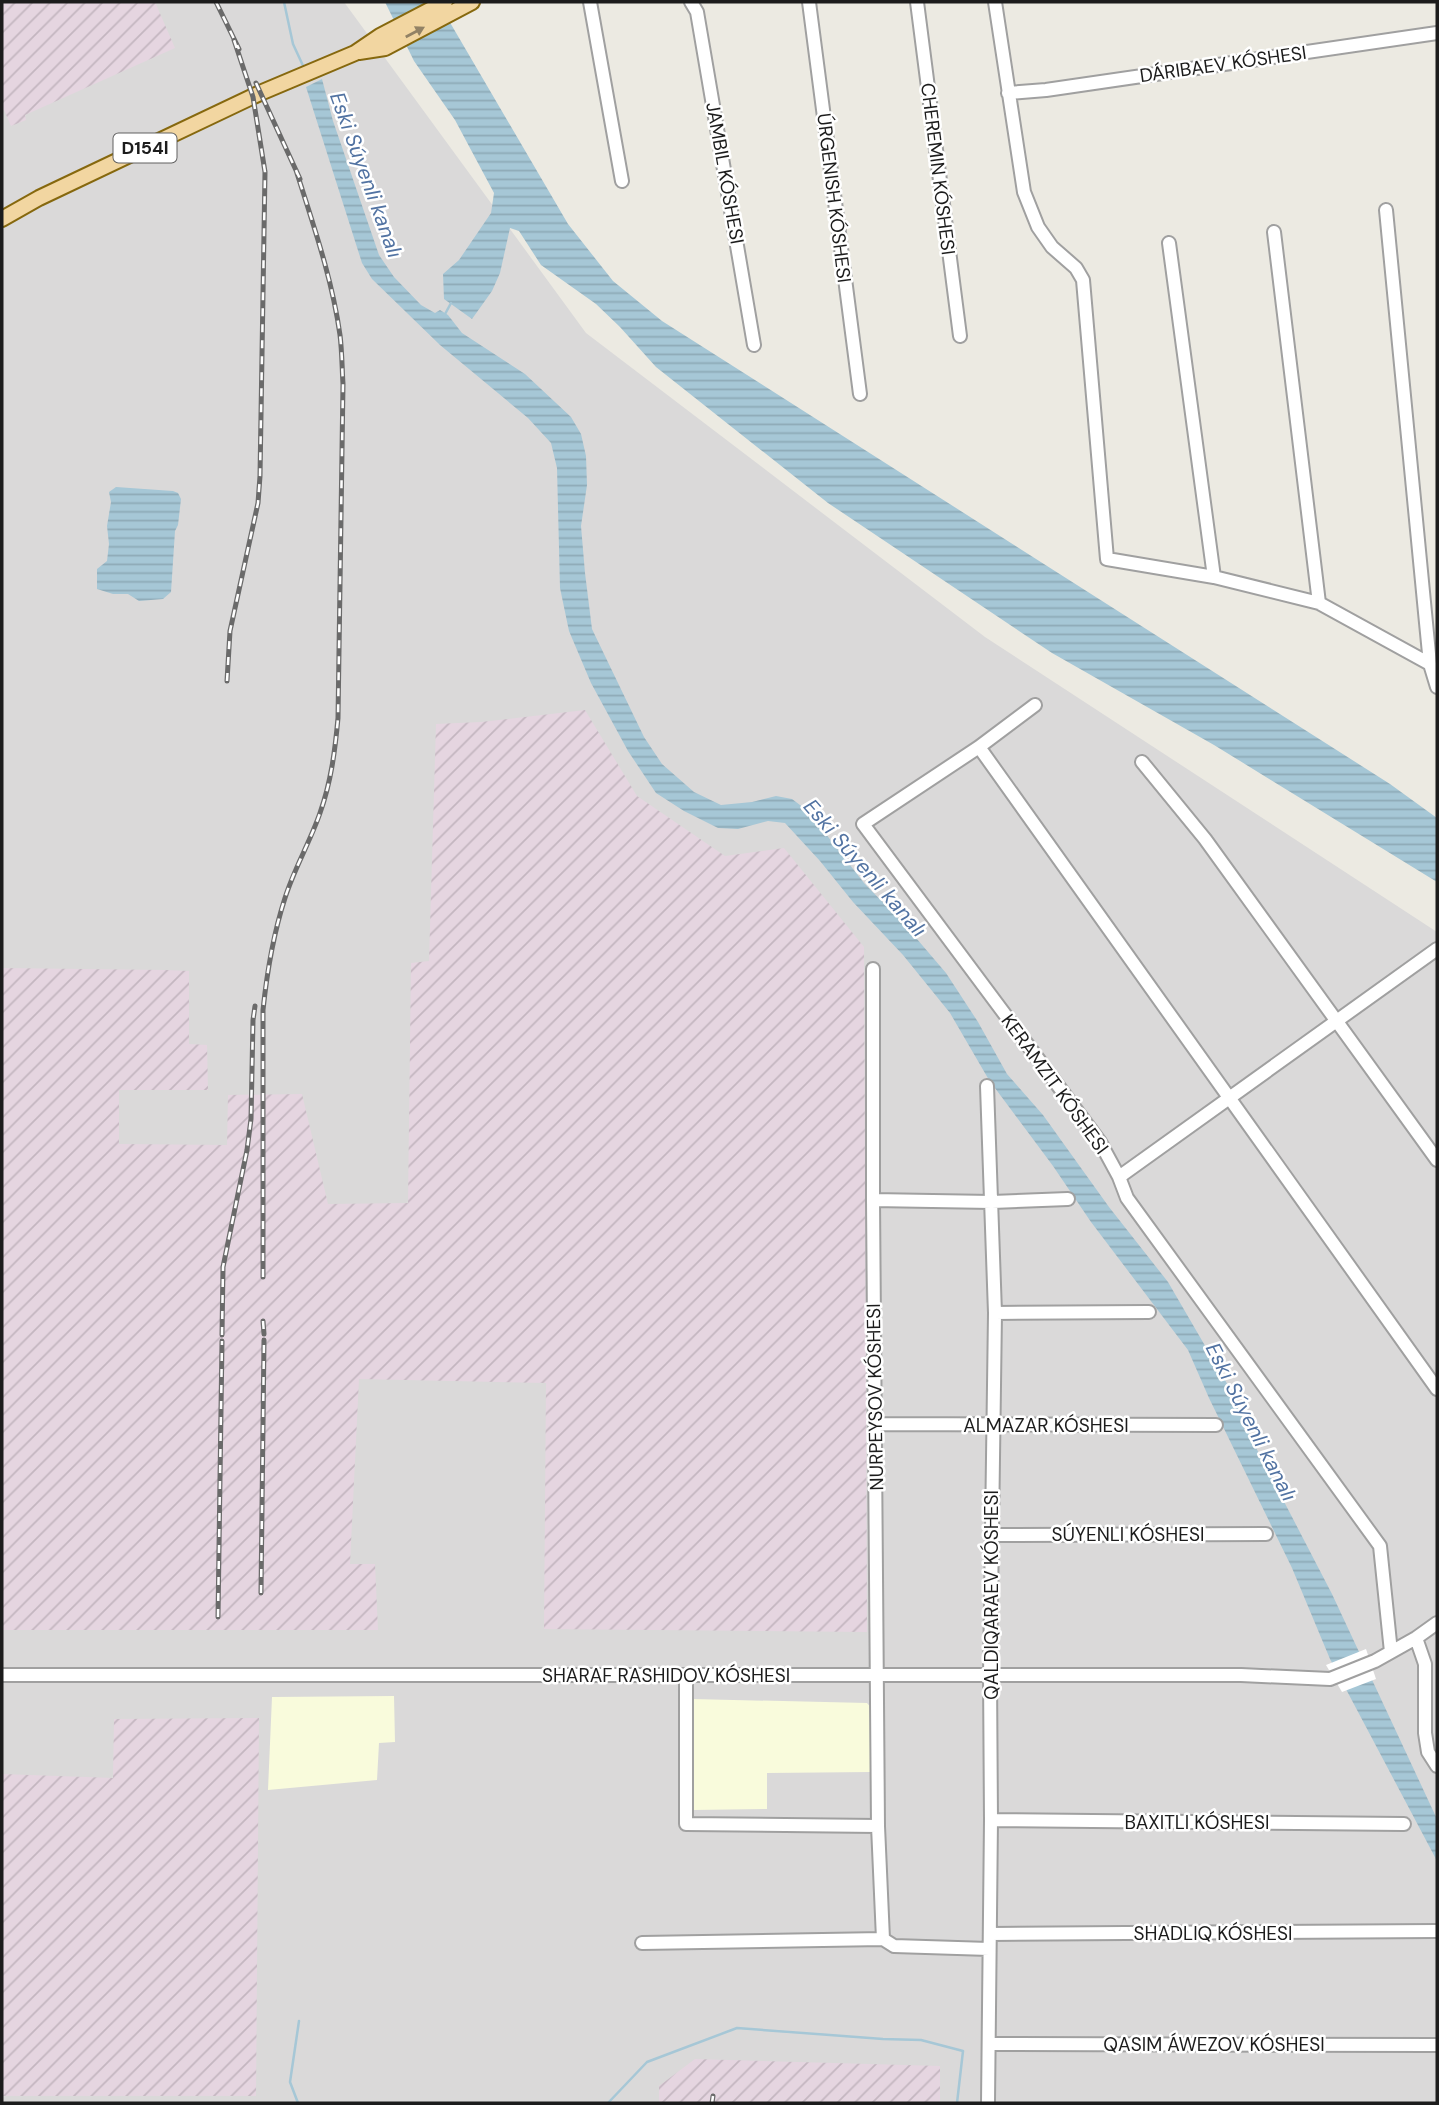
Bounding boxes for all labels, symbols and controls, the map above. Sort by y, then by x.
one-way arrow [405,26,425,38]
street label: DÁRIBAEV KÓSHESI [1138,40,1308,88]
street label: CHEREMIN KÓSHESI [915,82,961,256]
water label: Eski Súyenli kanalı [323,88,409,262]
street label: JAMBIL KÓSHESI [700,100,750,246]
street label: ÚRGENISH KÓSHESI [811,112,857,284]
road number: D154l [114,134,176,162]
water label: Eski Súyenli kanalı [797,793,933,943]
street label: KERAMZIT KÓSHESI [996,1009,1114,1159]
street label: NURPEYSOV KÓSHESI [861,1303,889,1491]
water label: Eski Súyenli kanalı [1199,1338,1303,1506]
street label: ALMAZAR KÓSHESI [963,1413,1129,1438]
street label: QALDIQARAEV KÓSHESI [979,1490,1004,1700]
street label: SÚYENLI KÓSHESI [1051,1522,1205,1547]
street label: SHARAF RASHIDOV KÓSHESI [542,1663,790,1688]
street label: BAXITLI KÓSHESI [1124,1810,1270,1835]
street label: SHADLIQ KÓSHESI [1133,1921,1293,1946]
street label: QASIM ÁWEZOV KÓSHESI [1103,2032,1325,2057]

